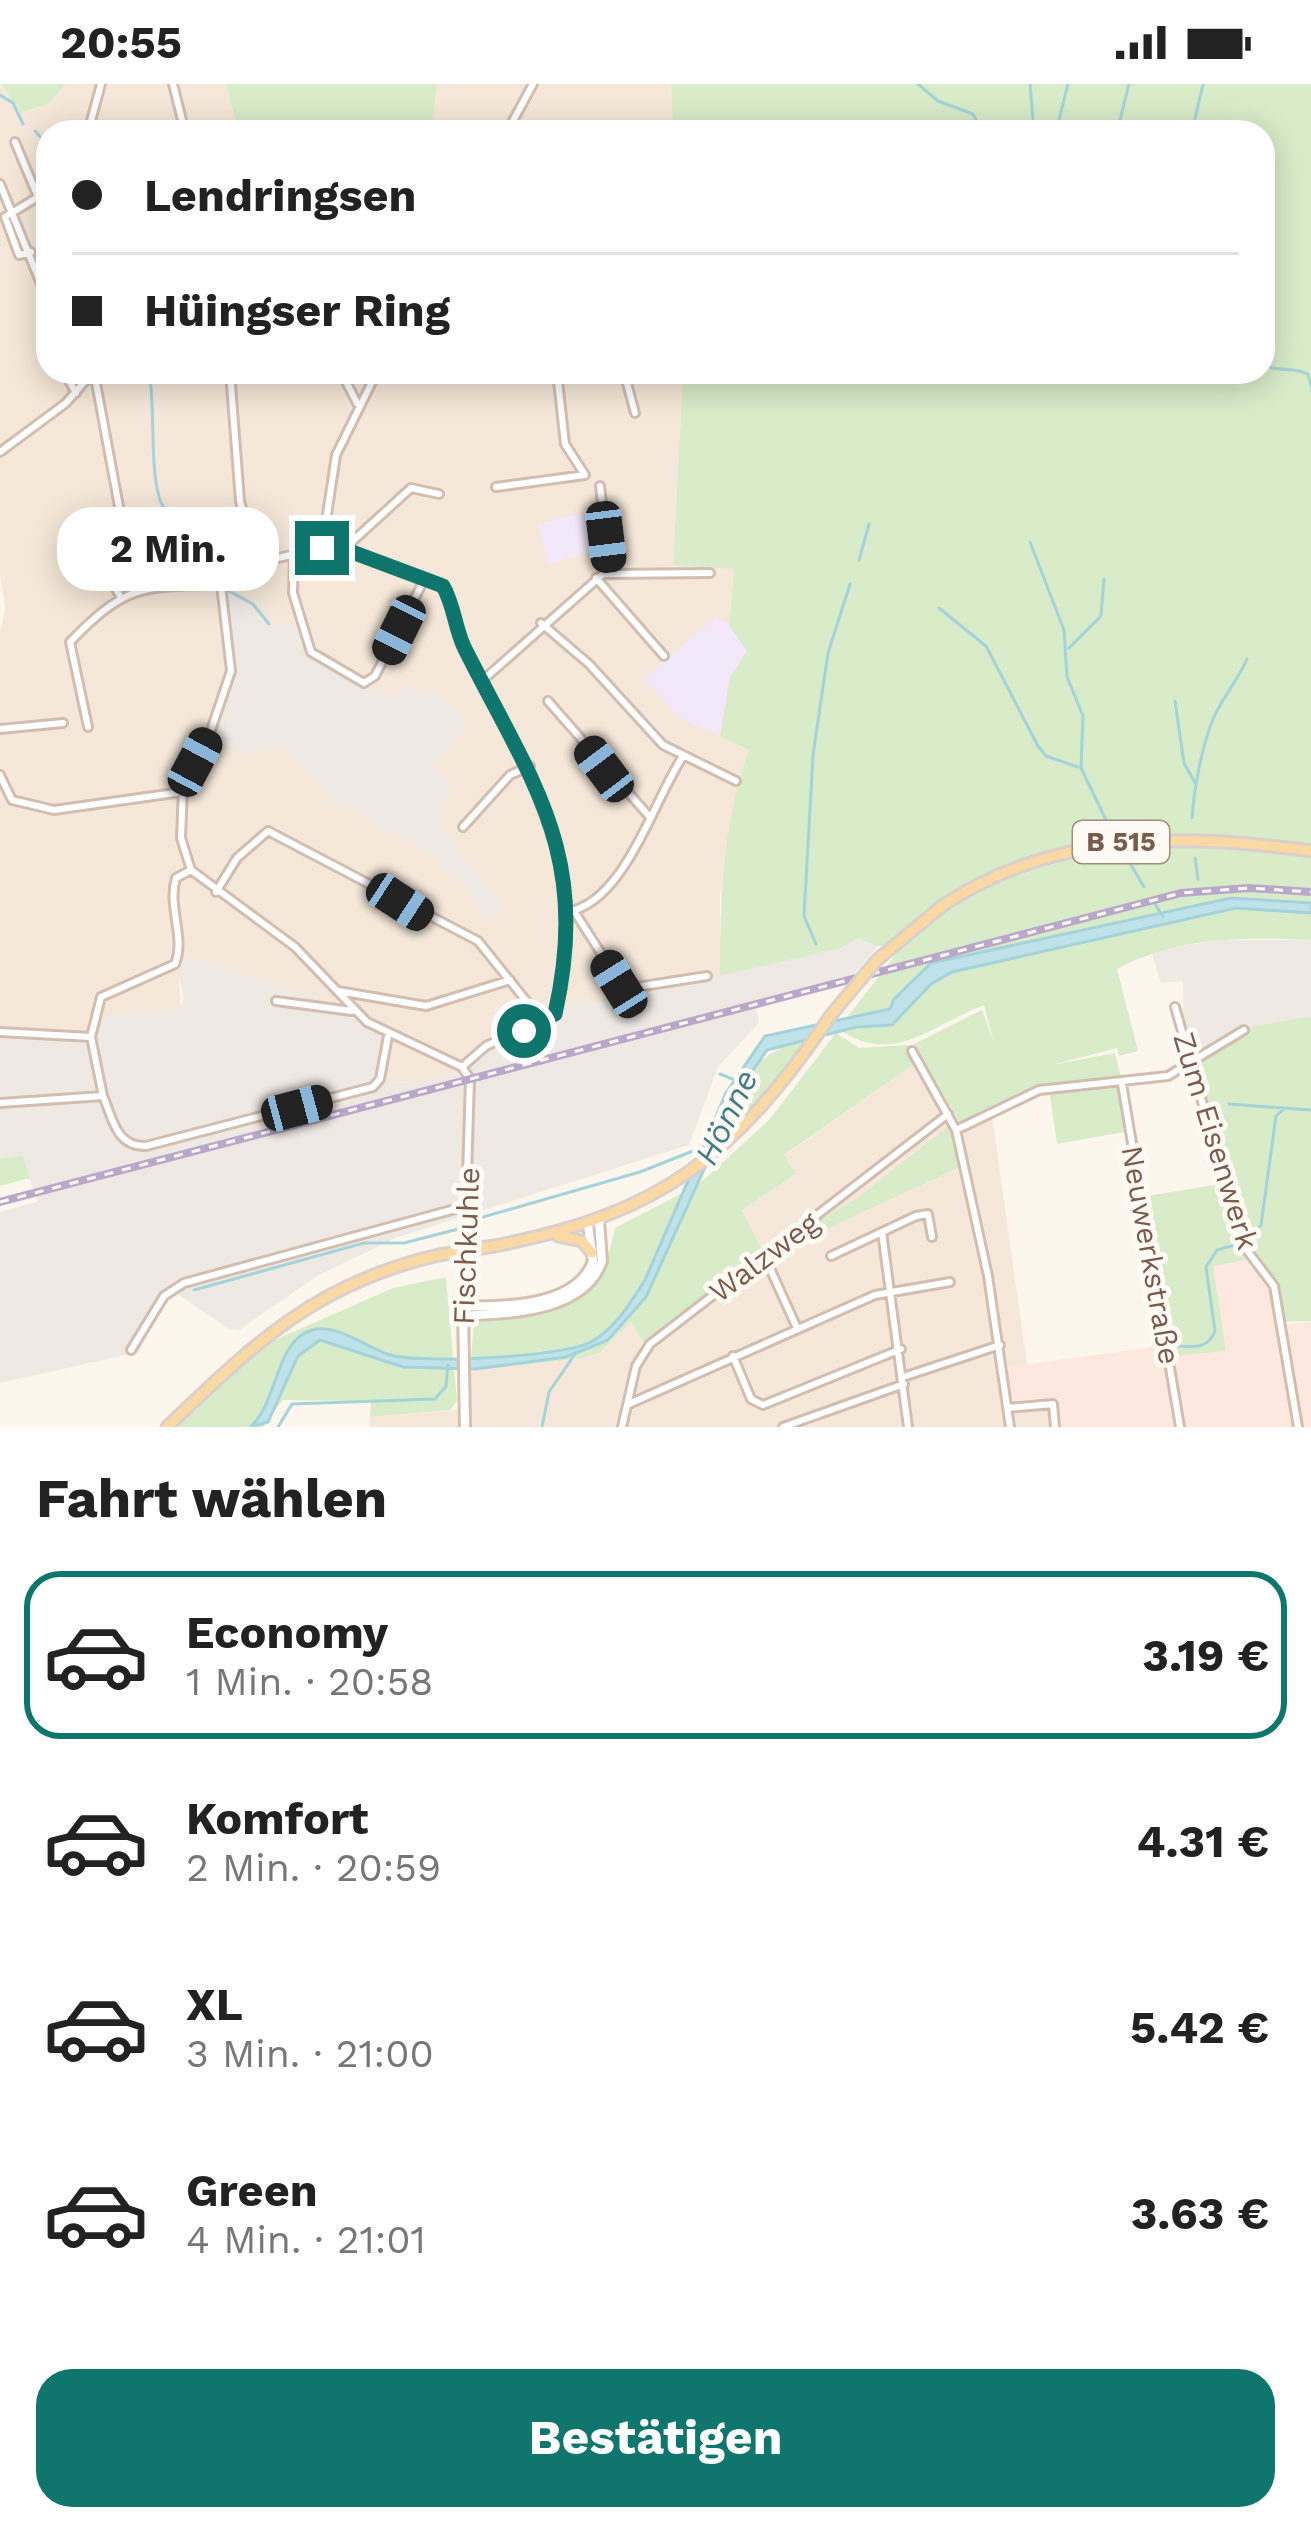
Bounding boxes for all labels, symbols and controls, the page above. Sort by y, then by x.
text: 20:55 [60,16,182,69]
text: Lendringsen [144,169,416,222]
text: Hüingser Ring [144,284,450,337]
car [584,499,628,575]
callout: 2 Min. [58,506,280,590]
route end [295,521,349,575]
text: 2 Min. [110,526,226,571]
car [367,590,431,670]
car [162,722,228,802]
car [568,729,640,809]
road number: B 515 [1073,821,1169,863]
car [360,867,440,937]
car [585,944,653,1024]
route start [497,1004,551,1058]
street label: Zum Eisenwerk [1166,1028,1266,1254]
water label: Hönne [686,1063,766,1171]
car [258,1081,336,1135]
street label: Neuwerkstraße [1115,1143,1187,1367]
street label: Fischkuhle [446,1166,486,1326]
street label: Walzweg [702,1205,826,1309]
text: Fahrt wählen [36,1467,387,1530]
icon: car [42,1601,150,1709]
text: Economy [186,1606,388,1659]
text: 3.19 € [1142,1629,1269,1682]
text: 1 Min. · 20:58 [186,1659,433,1704]
icon: car [42,1787,150,1895]
text: Komfort [186,1792,368,1845]
text: 4.31 € [1137,1815,1269,1868]
text: 2 Min. · 20:59 [186,1845,441,1890]
icon: car [42,1973,150,2081]
text: XL [186,1978,243,2031]
text: 5.42 € [1130,2001,1269,2054]
text: 3 Min. · 21:00 [186,2031,434,2076]
icon: car [42,2159,150,2267]
text: Green [186,2164,318,2217]
text: 3.63 € [1131,2187,1269,2240]
text: 4 Min. · 21:01 [186,2217,426,2262]
button: Bestätigen [36,2369,1275,2507]

